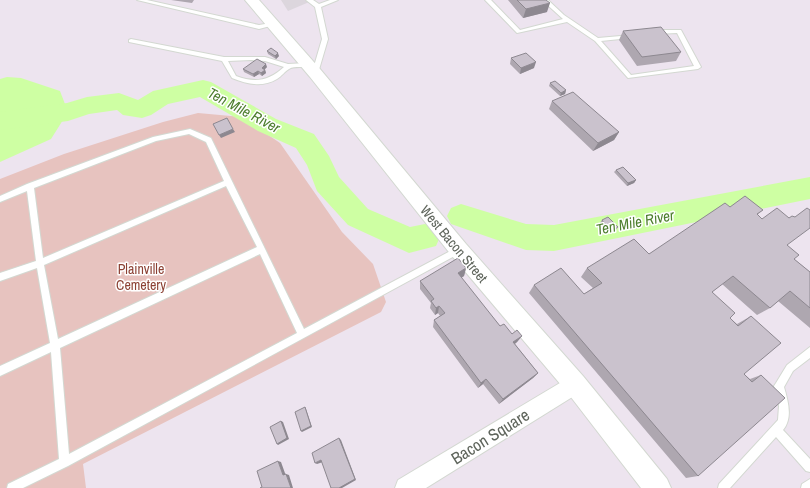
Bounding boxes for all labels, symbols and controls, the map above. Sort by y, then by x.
water label: Ten Mile River [204,82,285,138]
street label: West Bacon Street [416,202,492,286]
water label: Ten Mile River [594,204,677,240]
park label: Plainville Cemetery [116,260,166,294]
street label: Bacon Square [446,403,534,469]

